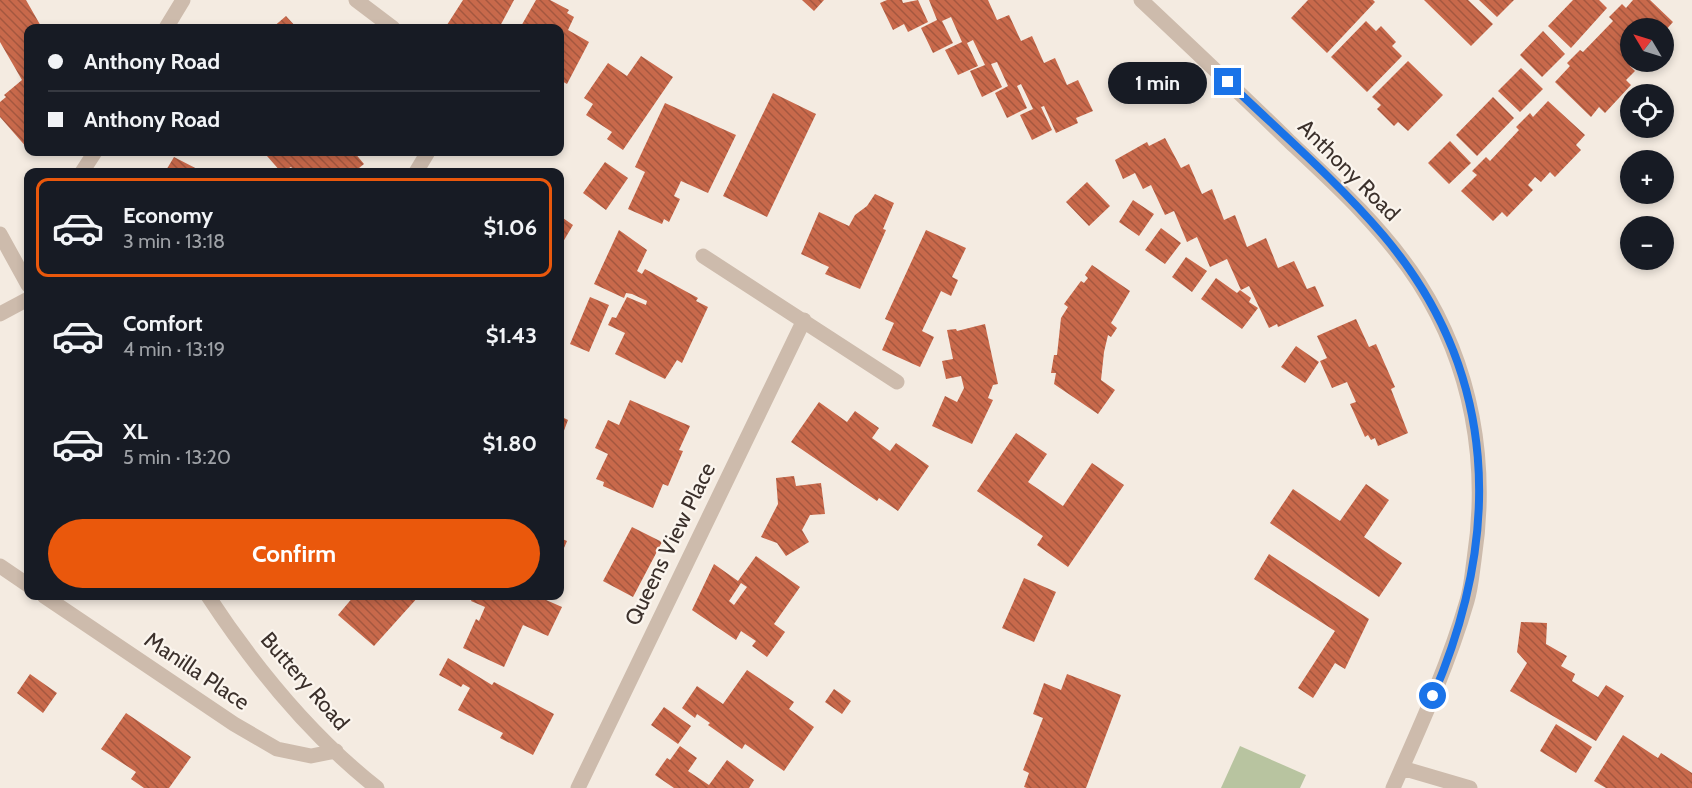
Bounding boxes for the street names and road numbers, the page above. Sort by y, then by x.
street label: Anthony Road [1292,113,1406,227]
street label: Queens View Place [619,458,721,630]
street label: Manilla Place [140,626,254,716]
street label: Buttery Road [255,626,355,736]

